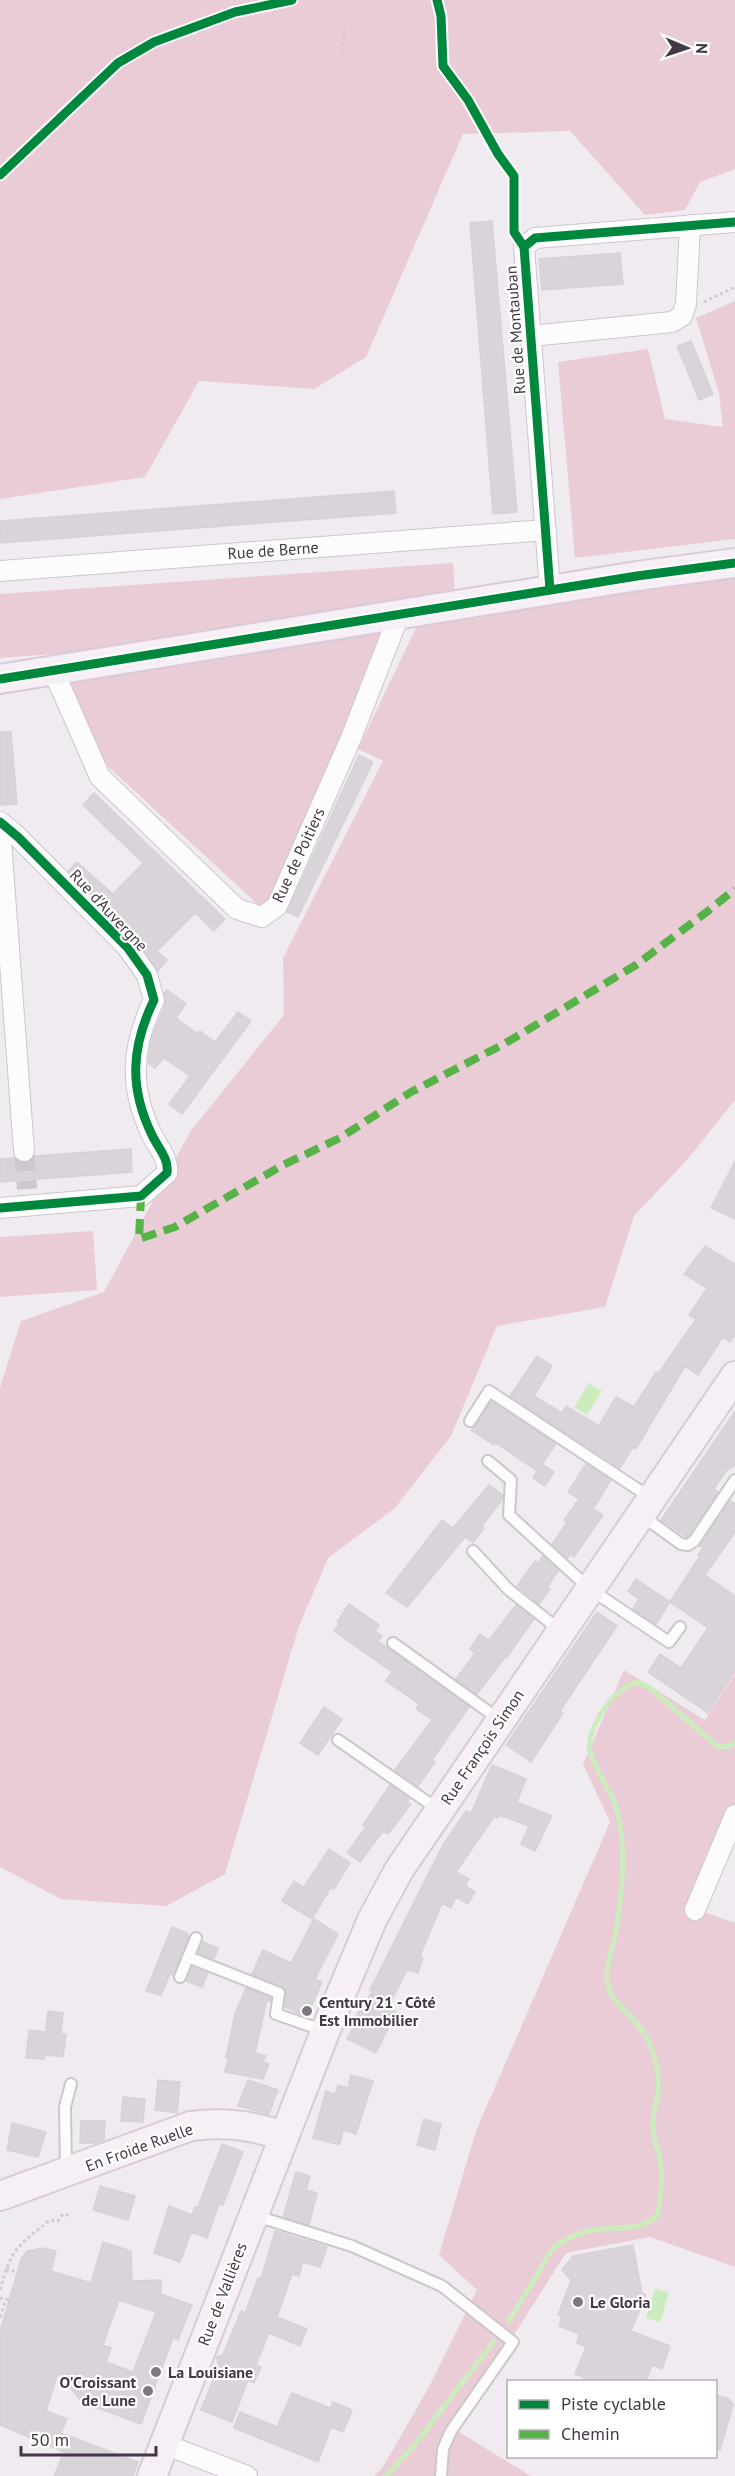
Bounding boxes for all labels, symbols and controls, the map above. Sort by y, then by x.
north arrow [657,18,717,78]
text: N [692,43,712,54]
street label: Rue de Montauban [501,265,529,395]
street label: Rue de Berne [227,537,319,563]
street label: Rue de Poitiers [267,804,329,906]
street label: Rue d'Auvergne [66,865,152,955]
street label: Rue François Simon [436,1686,528,1808]
place label: Century 21 - Côté Est Immobilier [319,1992,436,2030]
marker: Century 21 - Côté Est Immobilier [300,2004,314,2018]
street label: En Froide Ruelle [83,2118,195,2176]
street label: Rue de Vallières [193,2239,251,2349]
place label: Le Gloria [590,2292,651,2312]
marker: Le Gloria [571,2295,585,2309]
place label: La Louisiane [168,2362,253,2382]
marker: La Louisiane [149,2365,163,2379]
place label: O'Croissant de Lune [59,2372,136,2410]
legend [507,2380,717,2458]
marker: O'Croissant de Lune [141,2384,155,2398]
text: Piste cyclable [561,2392,666,2415]
scale bar [21,2419,156,2457]
text: Chemin [561,2422,620,2445]
text: 50 m [30,2428,69,2451]

